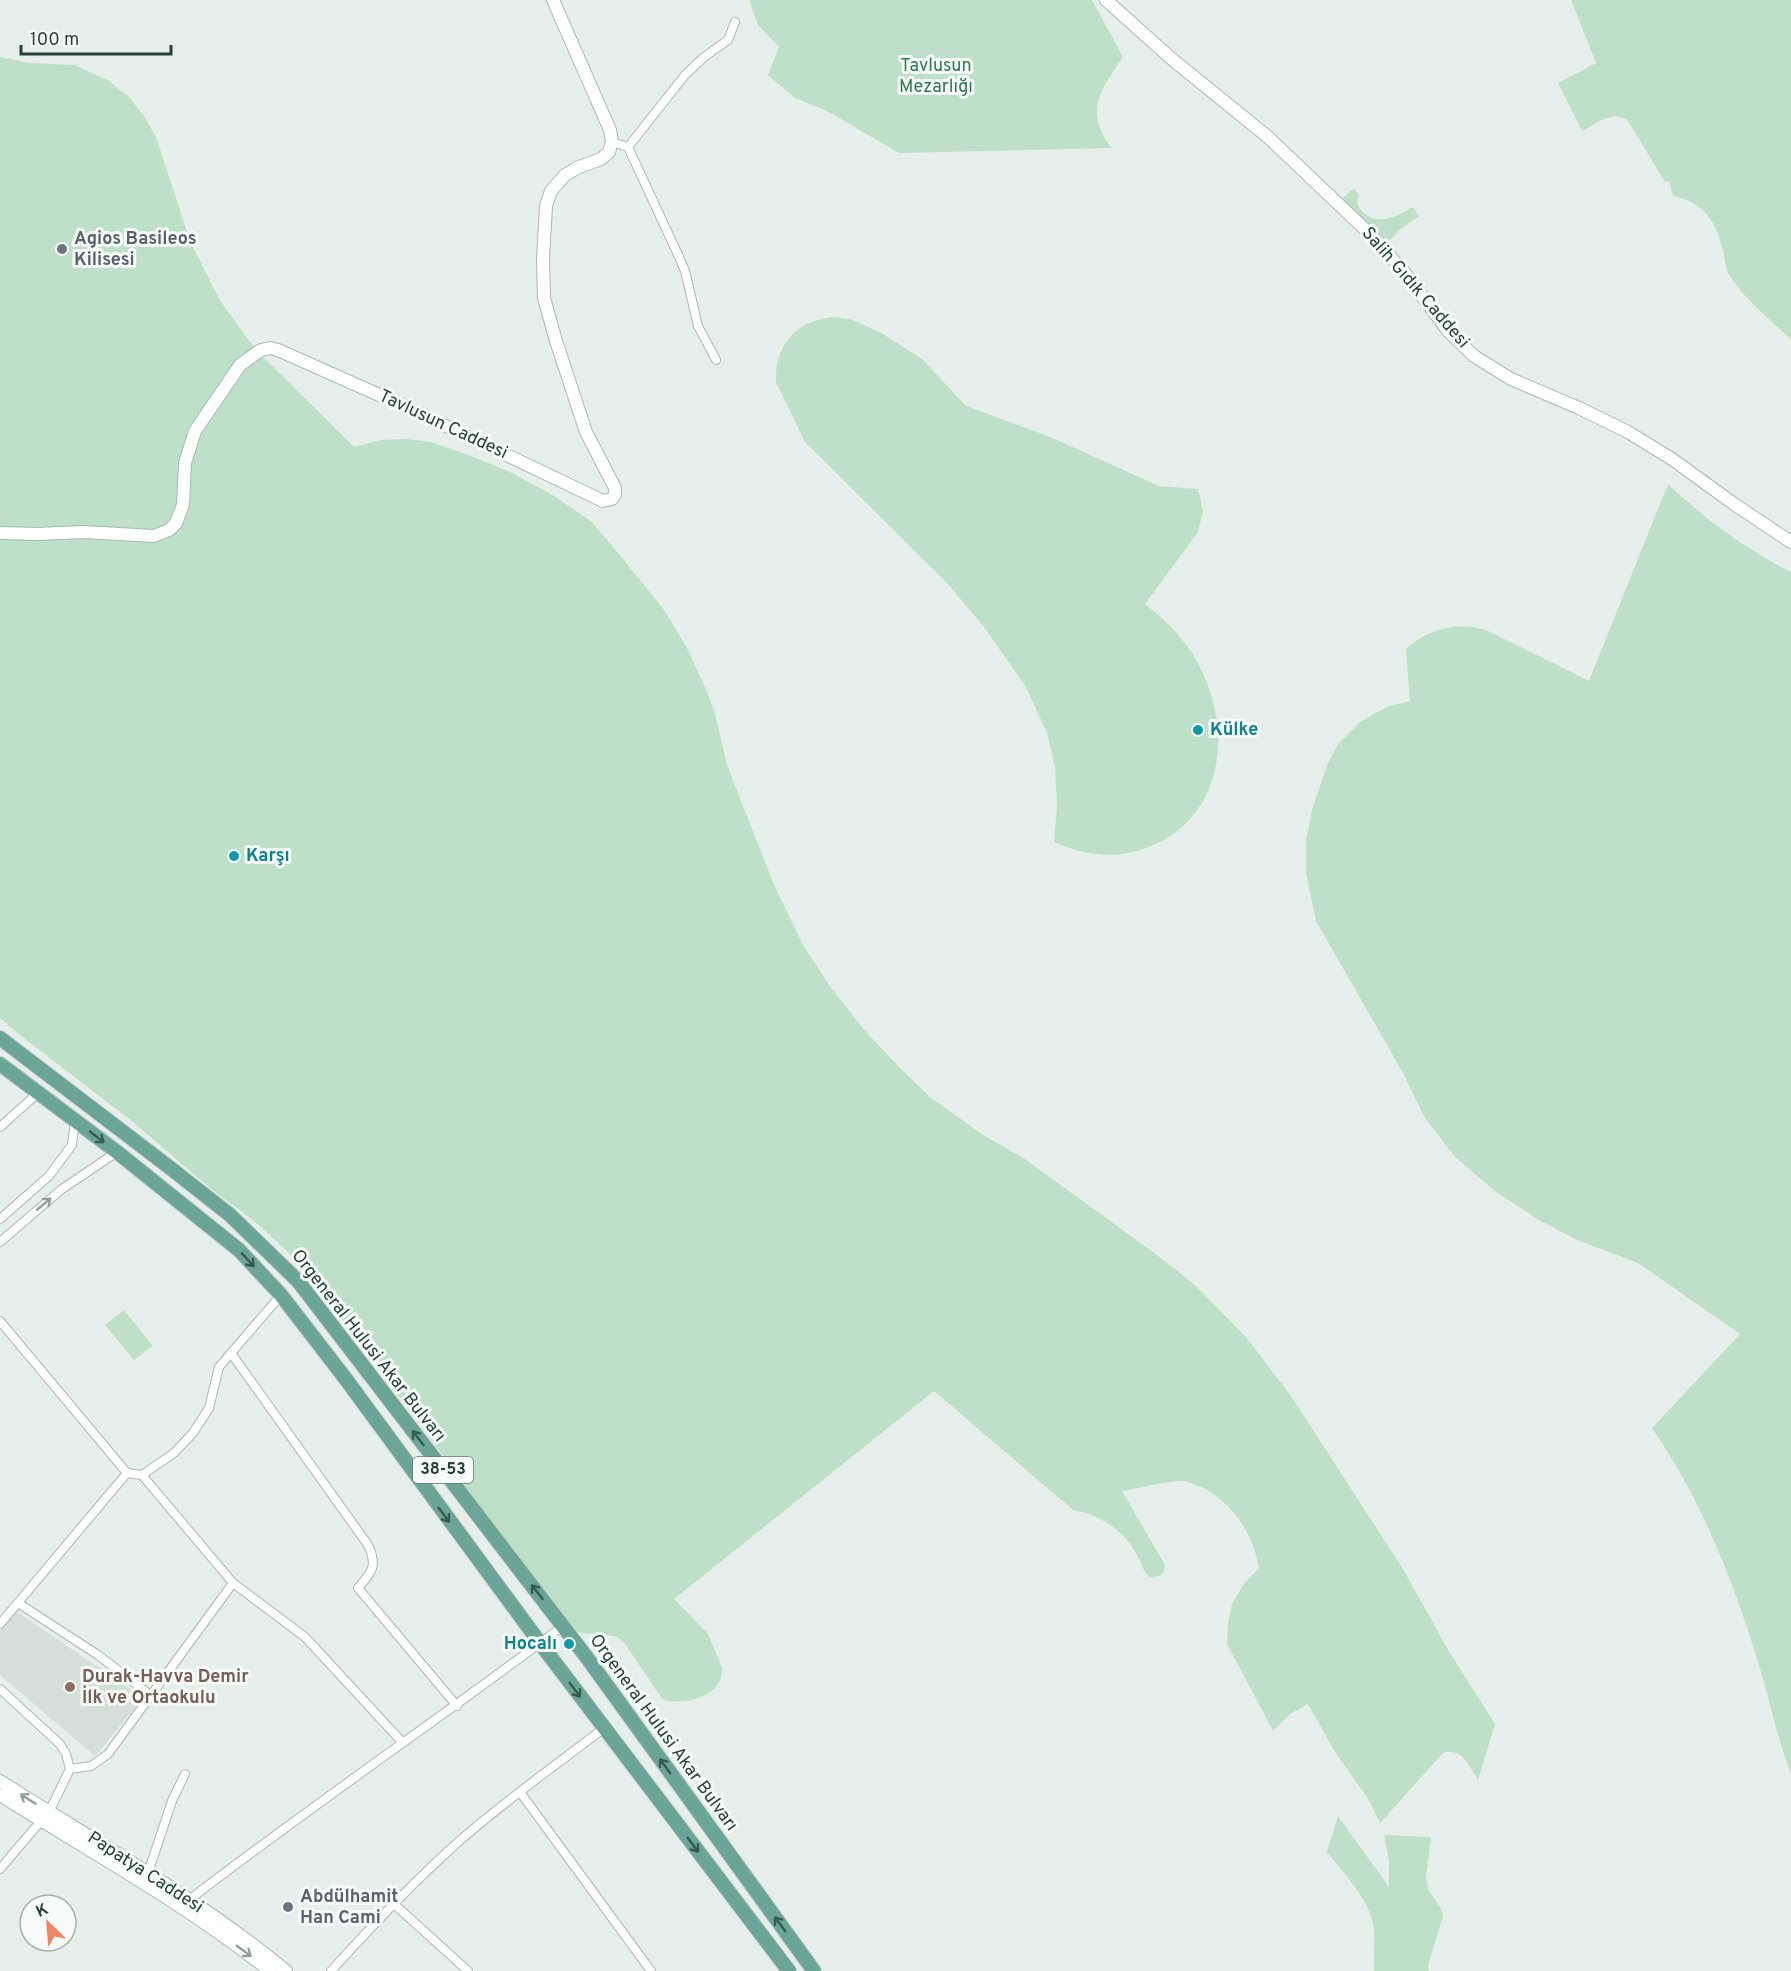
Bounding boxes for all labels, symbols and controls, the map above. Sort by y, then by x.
scale bar [21,18,171,56]
text: 100 m [30,29,79,52]
park label: Tavlusun Mezarlığı [899,55,973,99]
street label: Salih Gıdık Caddesi [1356,223,1474,353]
place label: Agios Basileos Kilisesi [74,228,197,272]
marker: Agios Basileos Kilisesi [55,242,69,256]
street label: Tavlusun Caddesi [375,385,511,465]
place label: Külke [1210,719,1258,742]
marker: Külke [1191,723,1205,737]
place label: Karşı [246,845,290,868]
marker: Karşı [227,849,241,863]
one-way arrow [89,1131,105,1144]
one-way arrow [36,1197,51,1211]
street label: Orgeneral Hulusi Akar Bulvarı [286,1245,450,1447]
one-way arrow [241,1253,256,1268]
one-way arrow [412,1430,424,1446]
road number: 38-53 [413,1457,473,1483]
one-way arrow [437,1506,450,1522]
one-way arrow [530,1585,543,1601]
street label: Orgeneral Hulusi Akar Bulvarı [584,1630,742,1836]
place label: Hocalı [504,1633,557,1656]
marker: Hocalı [562,1637,576,1651]
place label: Durak-Havva Demir İlk ve Ortaokulu [82,1666,249,1710]
marker: Durak-Havva Demir İlk ve Ortaokulu [63,1680,77,1694]
one-way arrow [568,1682,581,1698]
one-way arrow [659,1758,672,1774]
one-way arrow [20,1792,37,1804]
street label: Papatya Caddesi [83,1827,207,1919]
one-way arrow [687,1837,700,1853]
place label: Abdülhamit Han Cami [300,1886,398,1930]
north arrow [18,1893,78,1953]
text: K [33,1900,52,1923]
marker: Abdülhamit Han Cami [281,1900,295,1914]
one-way arrow [774,1916,786,1932]
one-way arrow [235,1944,251,1957]

